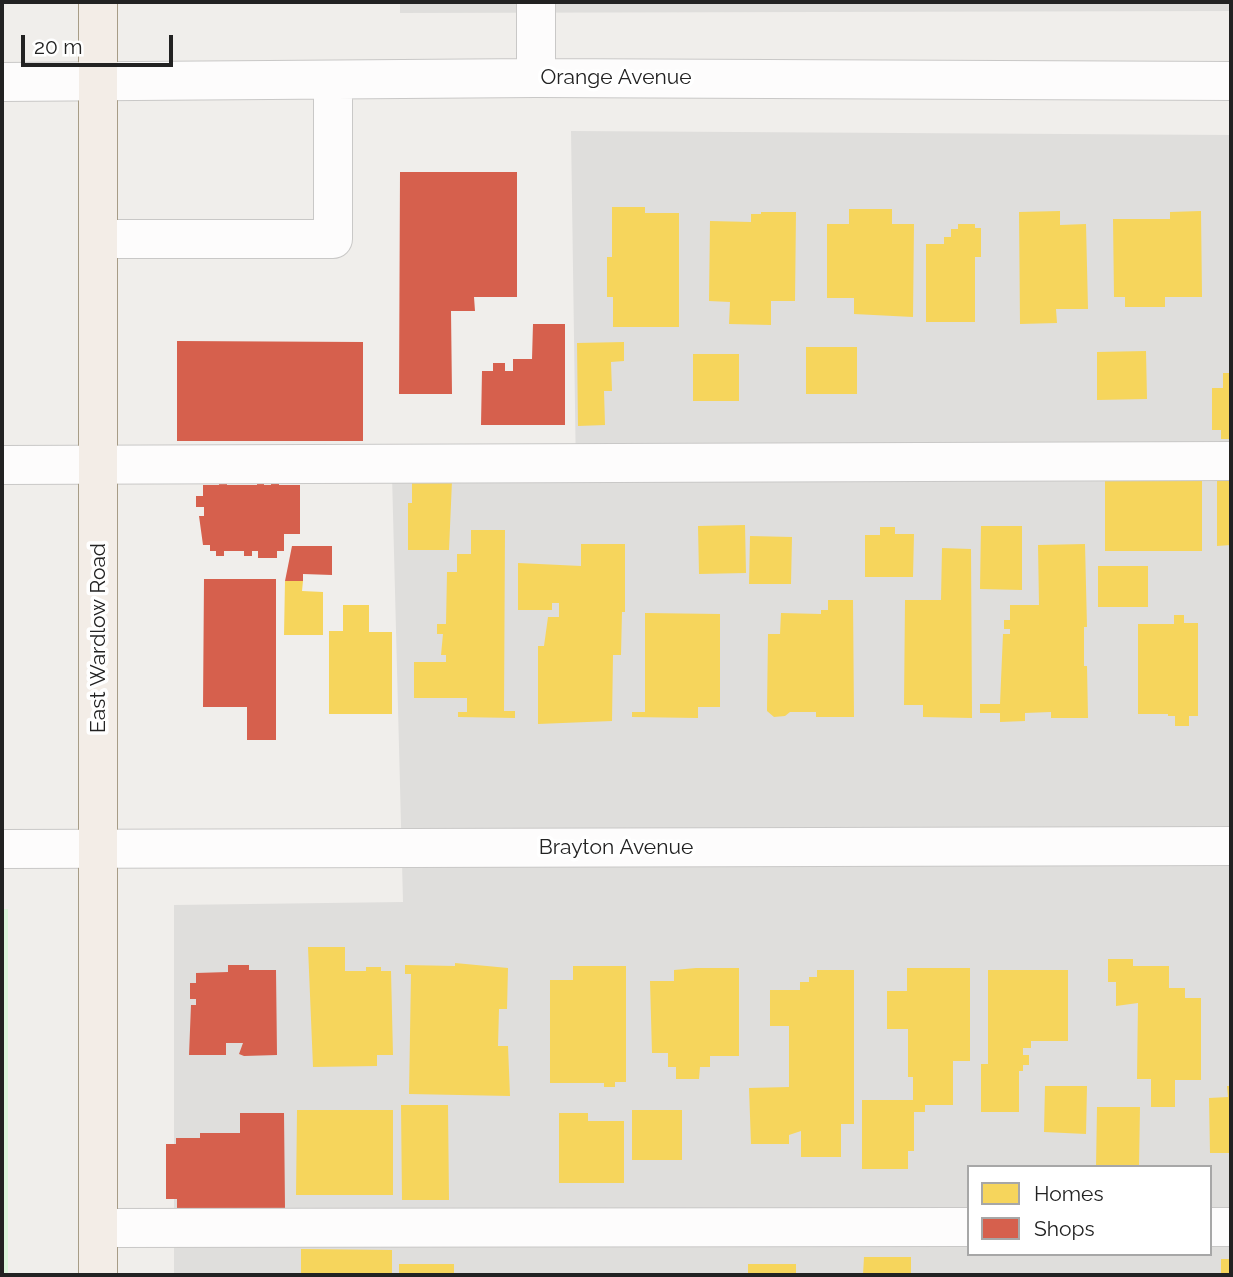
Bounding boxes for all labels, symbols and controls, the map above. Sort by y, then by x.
scale bar [24,21,177,65]
text: 20 m [34,34,82,59]
street label: Orange Avenue [540,65,692,91]
street label: East Wardlow Road [86,543,112,733]
street label: Brayton Avenue [539,835,693,861]
legend [967,1165,1212,1256]
text: Homes [1034,1181,1104,1206]
text: Shops [1034,1216,1095,1241]

